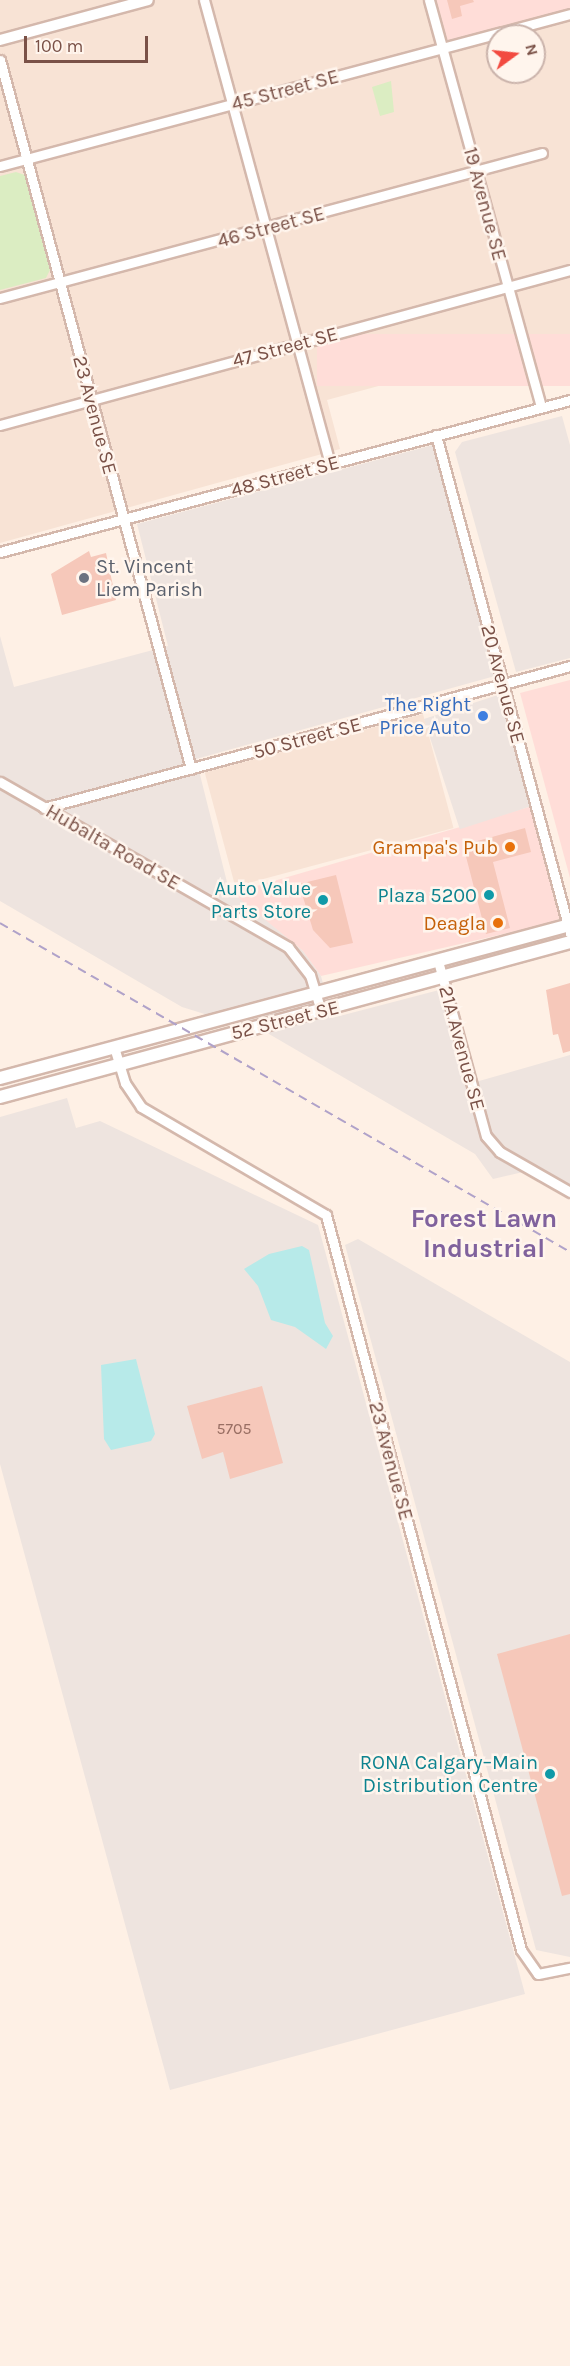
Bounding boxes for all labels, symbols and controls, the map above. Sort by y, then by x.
scale bar [27,24,152,62]
north arrow [486,24,546,84]
text: 100 m [35,35,83,57]
text: N [521,42,543,58]
street label: 45 Street SE [229,64,341,116]
street label: 19 Avenue SE [458,144,512,264]
street label: 46 Street SE [215,201,327,253]
street label: 47 Street SE [230,321,340,373]
street label: 23 Avenue SE [68,353,122,477]
street label: 48 Street SE [228,450,342,502]
place label: St. Vincent Liem Parish [96,554,203,601]
marker: St. Vincent Liem Parish [77,571,91,585]
street label: 20 Avenue SE [476,622,530,746]
place label: The Right Price Auto [379,692,471,739]
marker: The Right Price Auto [476,709,490,723]
street label: 50 Street SE [250,712,364,764]
street label: Hubalta Road SE [41,799,185,895]
place label: Grampa's Pub [372,835,498,859]
marker: Grampa's Pub [503,840,517,854]
place label: Auto Value Parts Store [211,876,311,923]
place label: Plaza 5200 [377,883,477,907]
marker: Plaza 5200 [482,888,496,902]
marker: Auto Value Parts Store [316,893,330,907]
place label: Deagla [424,911,486,935]
marker: Deagla [491,916,505,930]
street label: 21A Avenue SE [434,983,490,1113]
street label: 52 Street SE [228,995,342,1045]
district label: Forest Lawn Industrial [411,1203,557,1264]
street label: 23 Avenue SE [364,1399,418,1523]
house number: 5705 [216,1419,252,1439]
place label: RONA Calgary–Main Distribution Centre [360,1750,538,1797]
marker: RONA Calgary–Main Distribution Centre [543,1767,557,1781]

